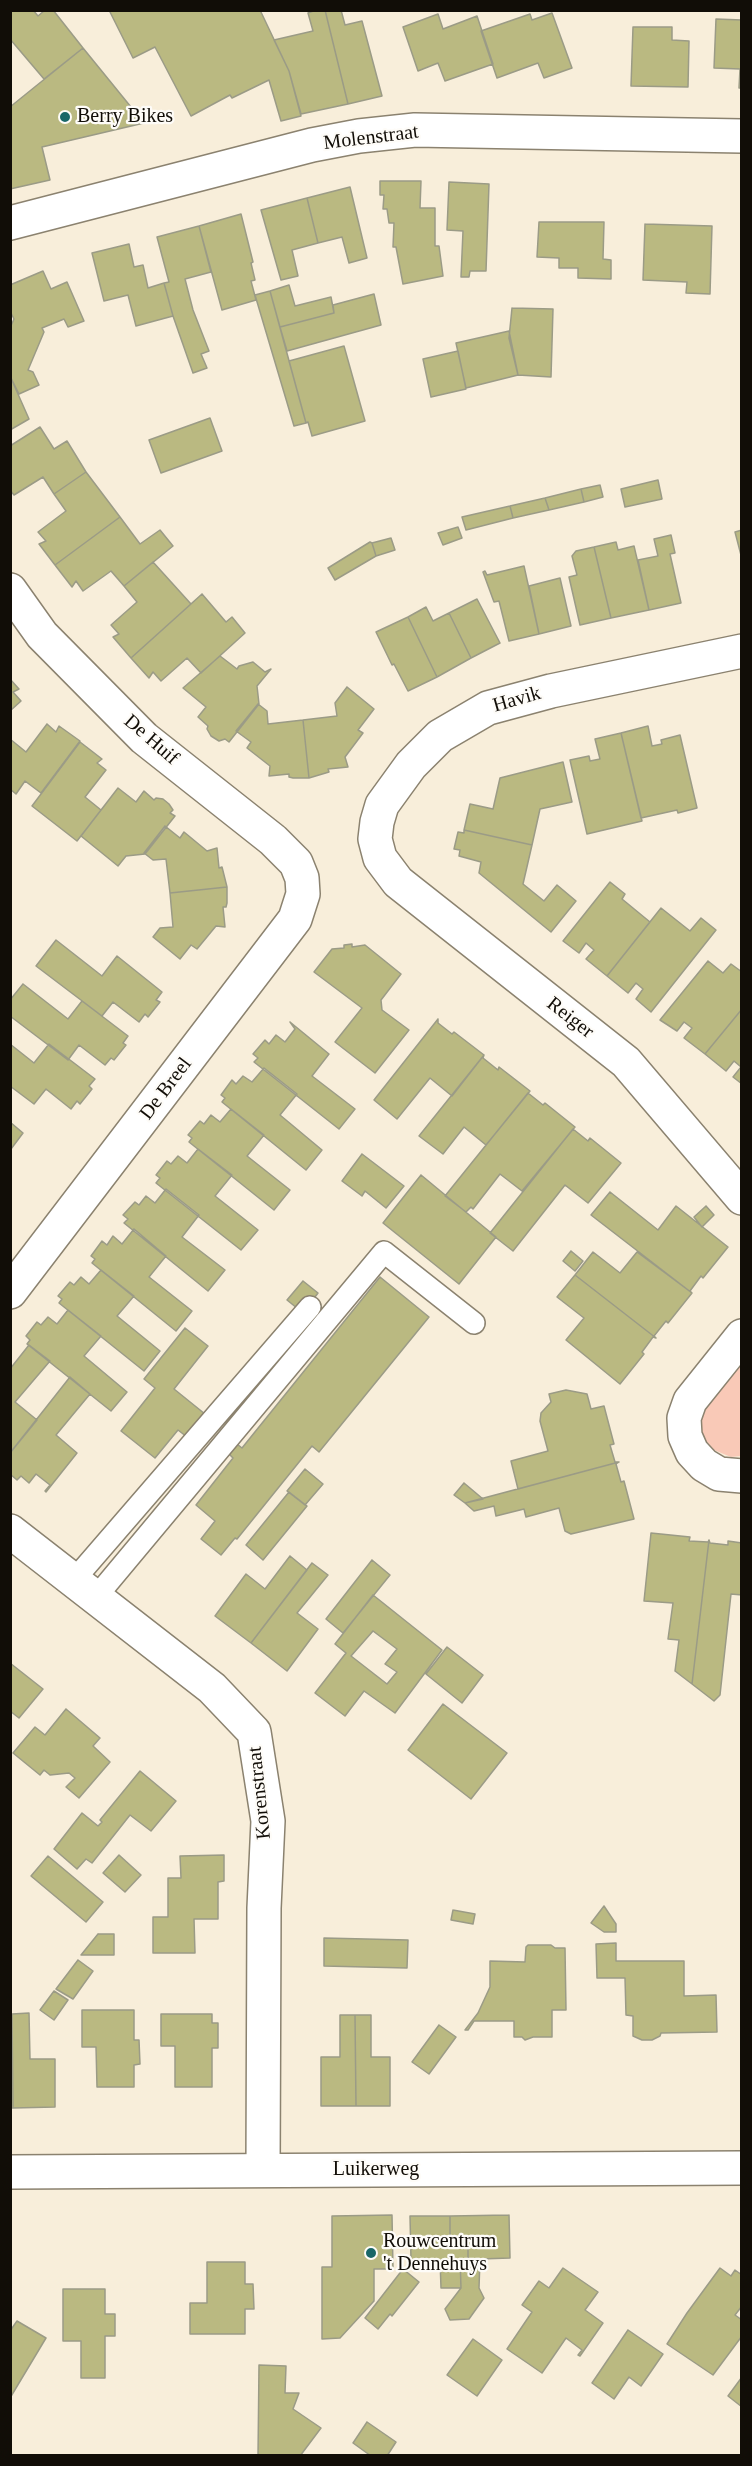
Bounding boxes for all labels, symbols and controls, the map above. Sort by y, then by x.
place label: Berry Bikes [77,105,173,129]
marker: Berry Bikes [58,110,72,124]
street label: Molenstraat [322,120,420,156]
street label: Havik [490,682,544,718]
street label: De Huif [119,710,183,770]
street label: Reiger [542,992,598,1044]
street label: De Breel [135,1053,197,1125]
street label: Korenstraat [243,1745,277,1841]
street label: Luikerweg [333,2158,419,2182]
place label: Rouwcentrum 't Dennehuys [383,2230,496,2277]
marker: Rouwcentrum 't Dennehuys [364,2246,378,2260]

